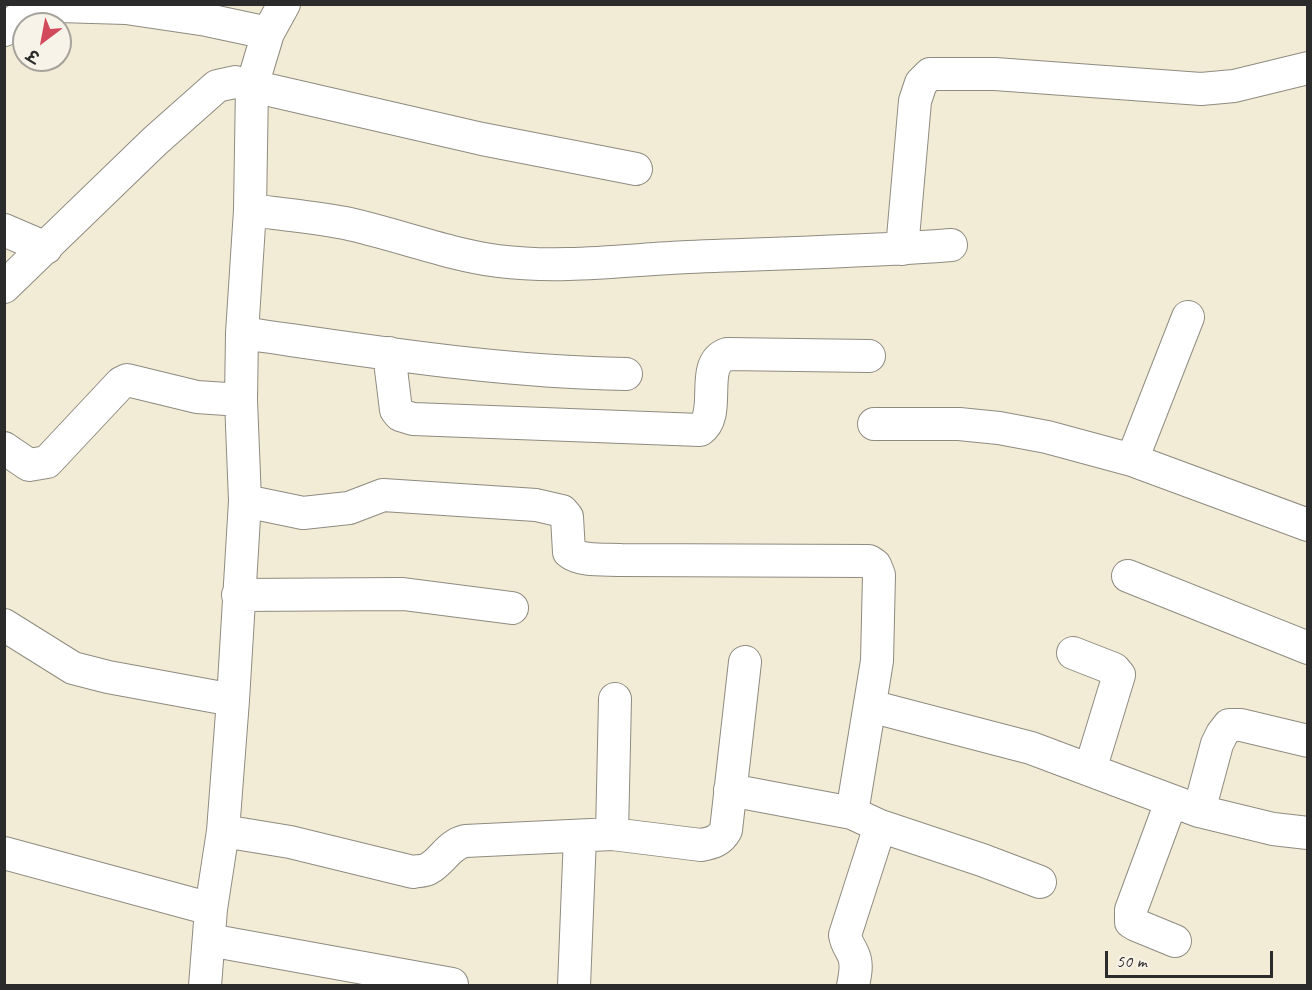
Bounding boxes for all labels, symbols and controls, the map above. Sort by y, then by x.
north arrow [12,12,72,72]
text: उ [24,44,43,67]
scale bar [1108,939,1276,977]
text: 50 m [1116,950,1147,972]

